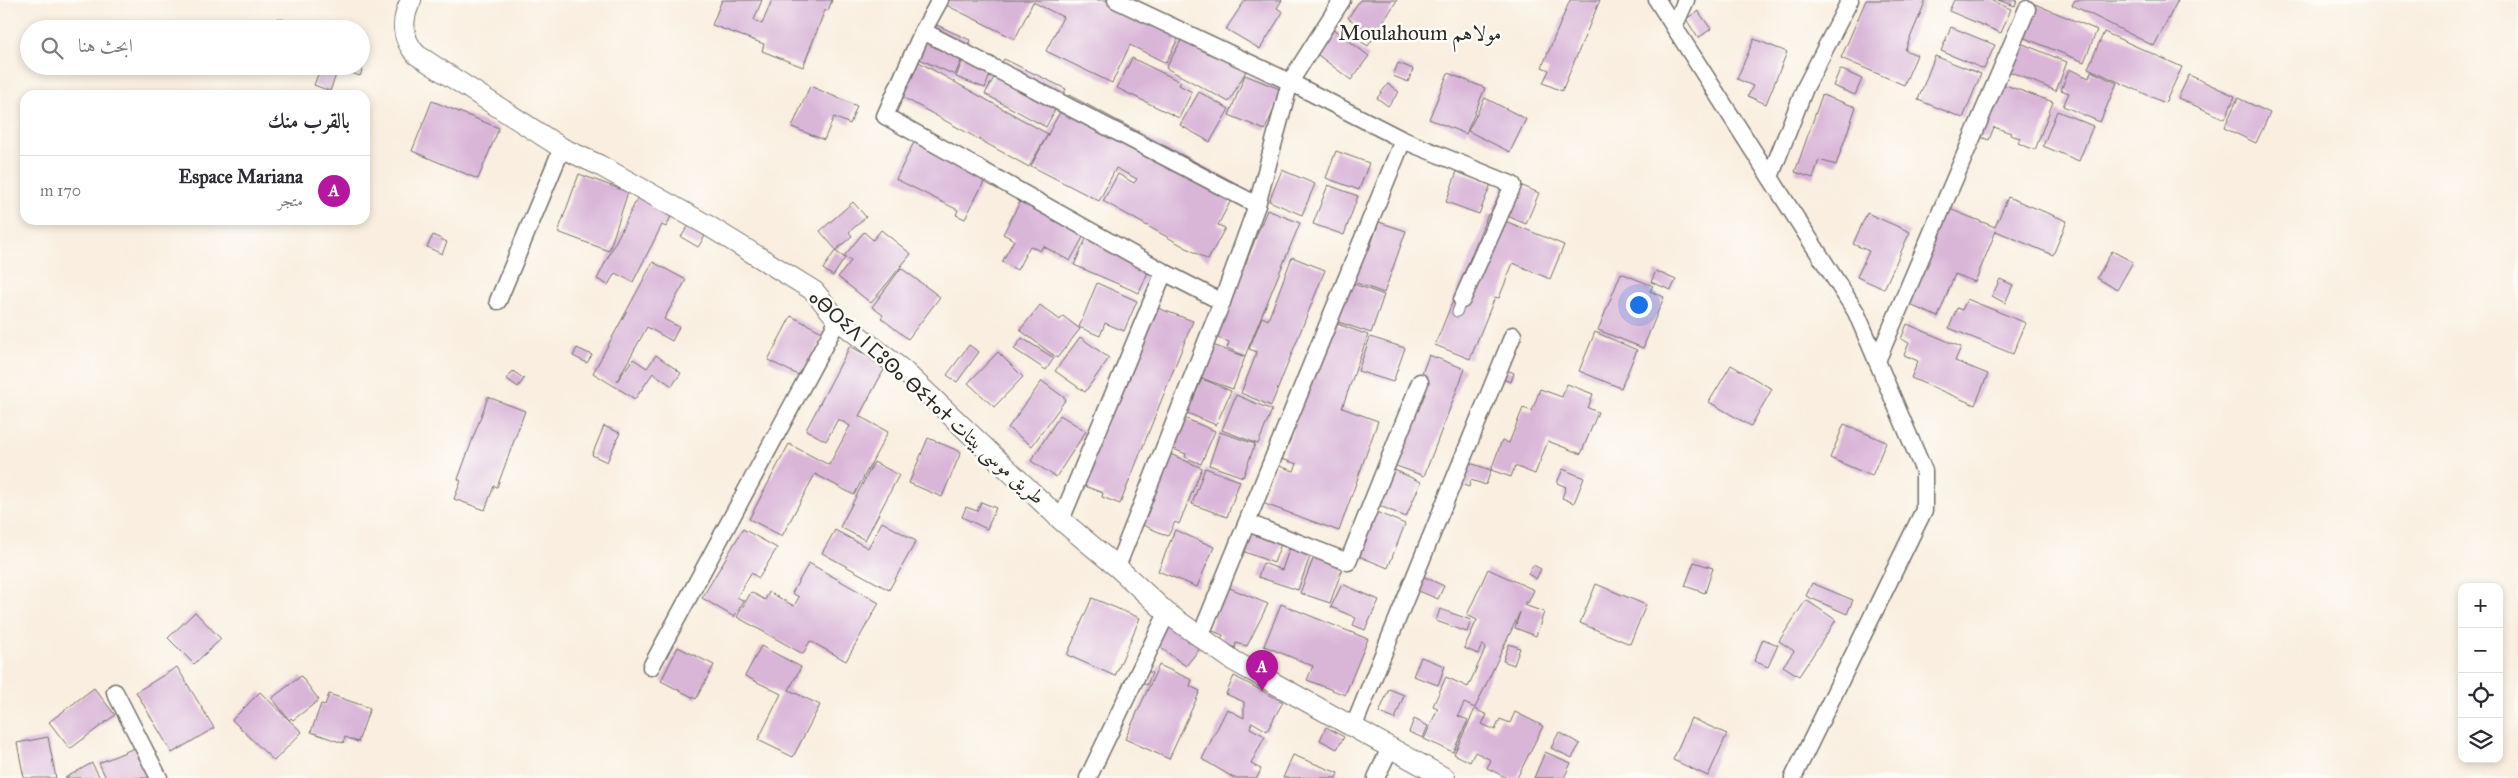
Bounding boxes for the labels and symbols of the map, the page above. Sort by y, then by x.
district label: Moulahoum مولاهم [1339,20,1501,53]
street label: ⴰⴱⵔⵉⴷ ⵏ ⵎⵓⵙⴰ ⴱⵉⵜⴰⵜ طريق موسى بيتات [802,285,1050,512]
your location [1626,292,1652,318]
pin: A [1246,650,1278,691]

